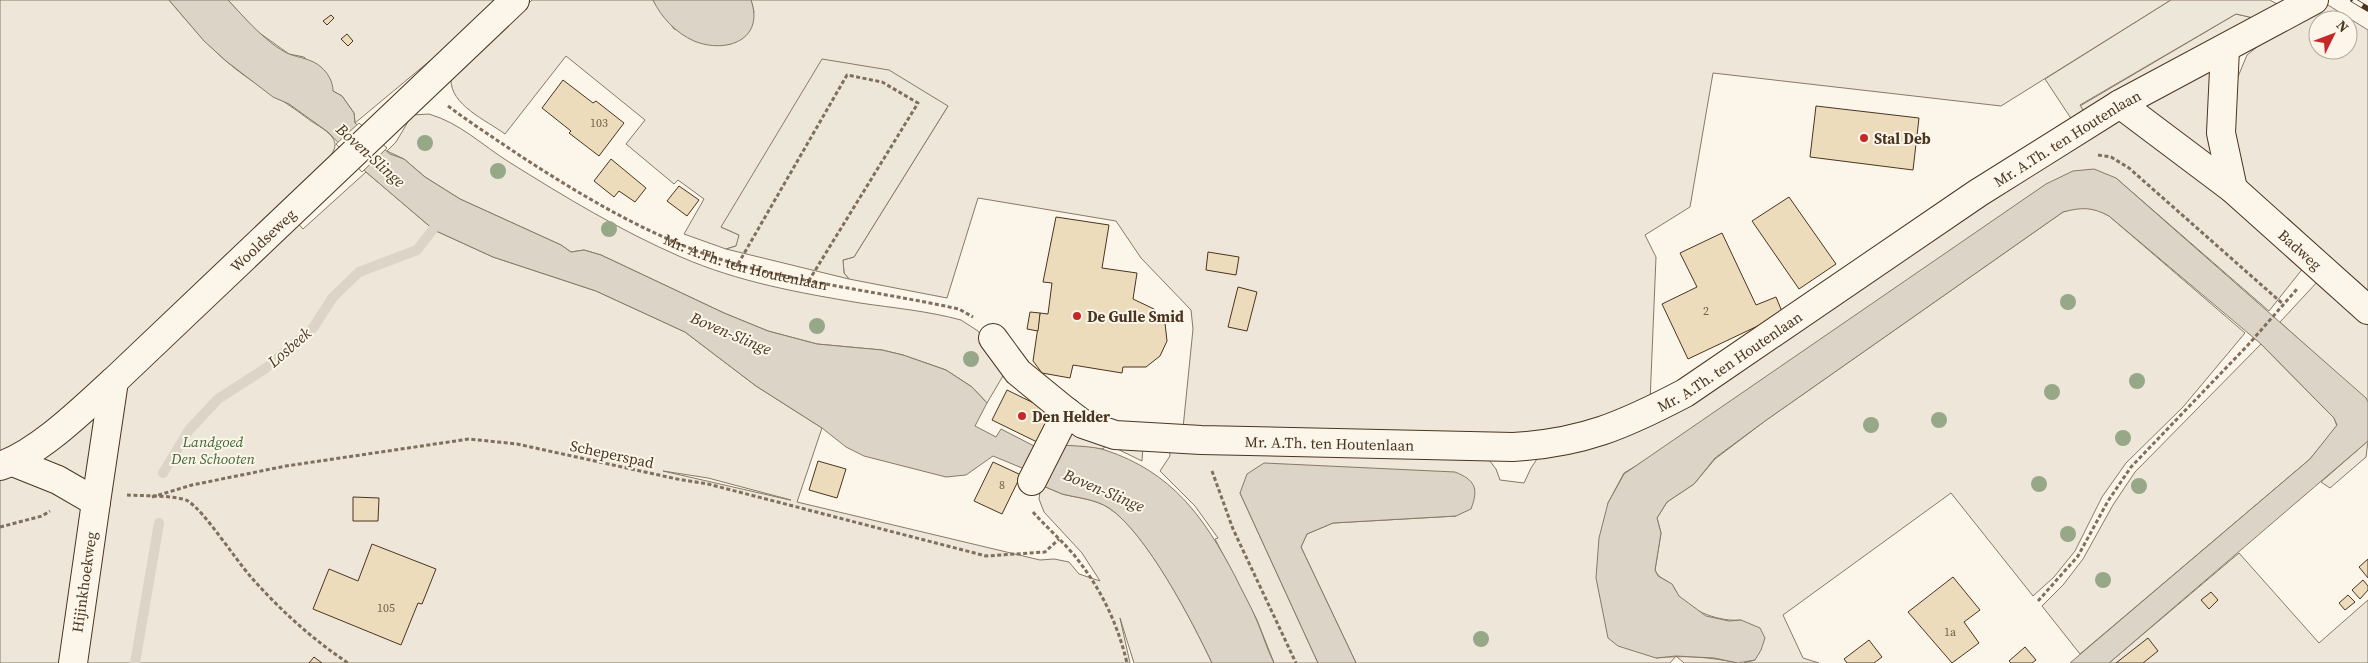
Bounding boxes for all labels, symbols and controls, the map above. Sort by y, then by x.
north arrow [2308,10,2358,60]
text: N [2332,16,2354,37]
street label: Mr. A.Th. ten Houtenlaan [1989,84,2144,191]
house number: 103 [590,115,608,131]
water label: Boven-Slinge [331,117,411,192]
place label: Stal Deb [1874,128,1931,149]
marker: Stal Deb [1858,132,1870,144]
street label: Wooldseweg [225,203,300,276]
street label: Badweg [2274,224,2327,275]
street label: Mr. A.Th. ten Houtenlaan [661,228,829,295]
house number: 2 [1703,303,1709,319]
water label: Boven-Slinge [686,306,775,360]
place label: De Gulle Smid [1087,306,1184,327]
street label: Mr. A.Th. ten Houtenlaan [1653,306,1806,416]
marker: De Gulle Smid [1071,310,1083,322]
water label: Losbeek [262,322,316,373]
place label: Den Helder [1032,406,1110,427]
marker: Den Helder [1016,410,1028,422]
street label: Mr. A.Th. ten Houtenlaan [1244,430,1415,455]
park label: Landgoed Den Schooten [170,431,255,469]
street label: Scheperspad [568,435,656,473]
water label: Boven-Slinge [1059,463,1148,517]
house number: 8 [999,477,1005,493]
street label: Hijinkhoekweg [67,530,102,634]
house number: 105 [377,600,395,616]
house number: 1a [1944,624,1957,640]

